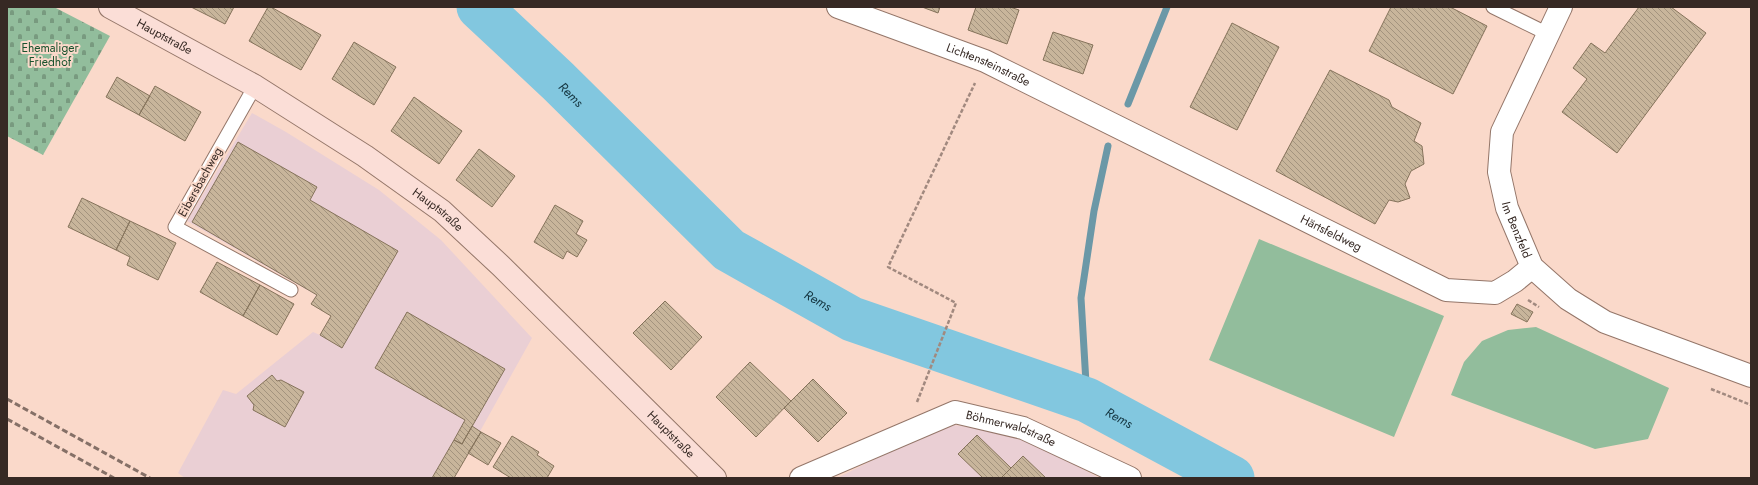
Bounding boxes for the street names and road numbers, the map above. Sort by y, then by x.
street label: Hauptstraße [133,14,196,59]
street label: Lichtensteinstraße [944,39,1033,91]
street label: Eibersbachweg [173,144,227,220]
street label: Hauptstraße [409,184,467,236]
street label: Im Benzfeld [1497,200,1536,261]
street label: Härtsfeldweg [1297,210,1365,256]
street label: Hauptstraße [643,406,699,462]
street label: Böhmerwaldstraße [964,406,1059,451]

